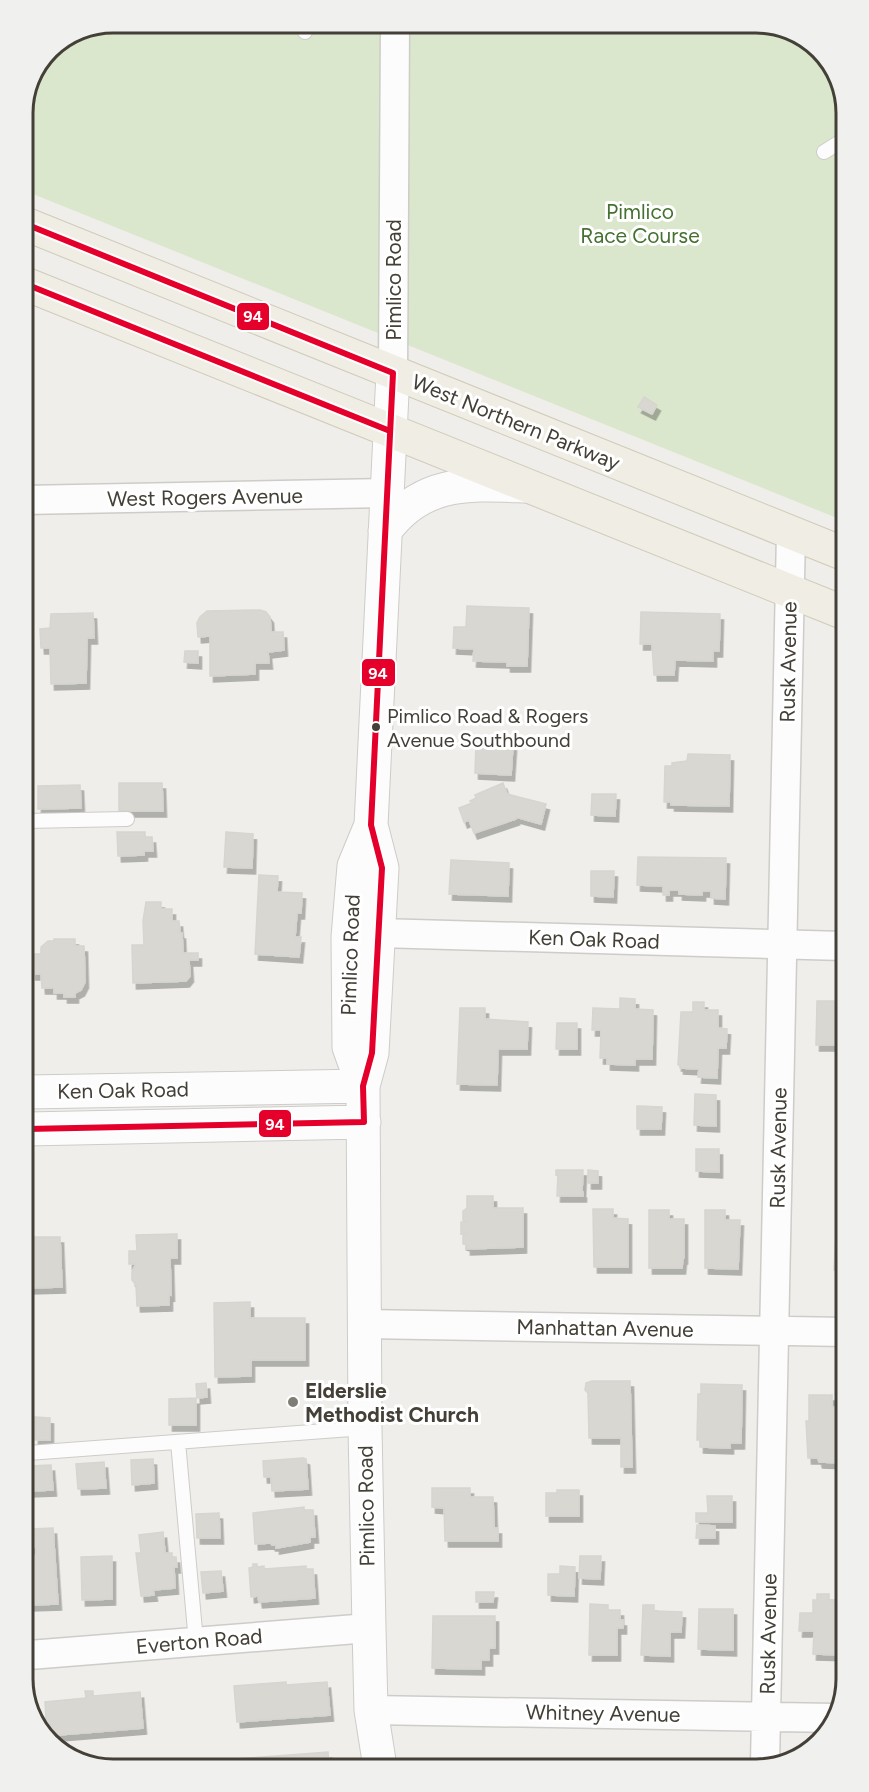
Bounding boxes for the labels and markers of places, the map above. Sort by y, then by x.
place label: Pimlico Road & Rogers Avenue Southbound [387,704,588,752]
marker: Pimlico Road & Rogers Avenue Southbound [370,721,382,733]
place label: Elderslie Methodist Church [305,1378,479,1427]
marker: Elderslie Methodist Church [286,1395,300,1409]

